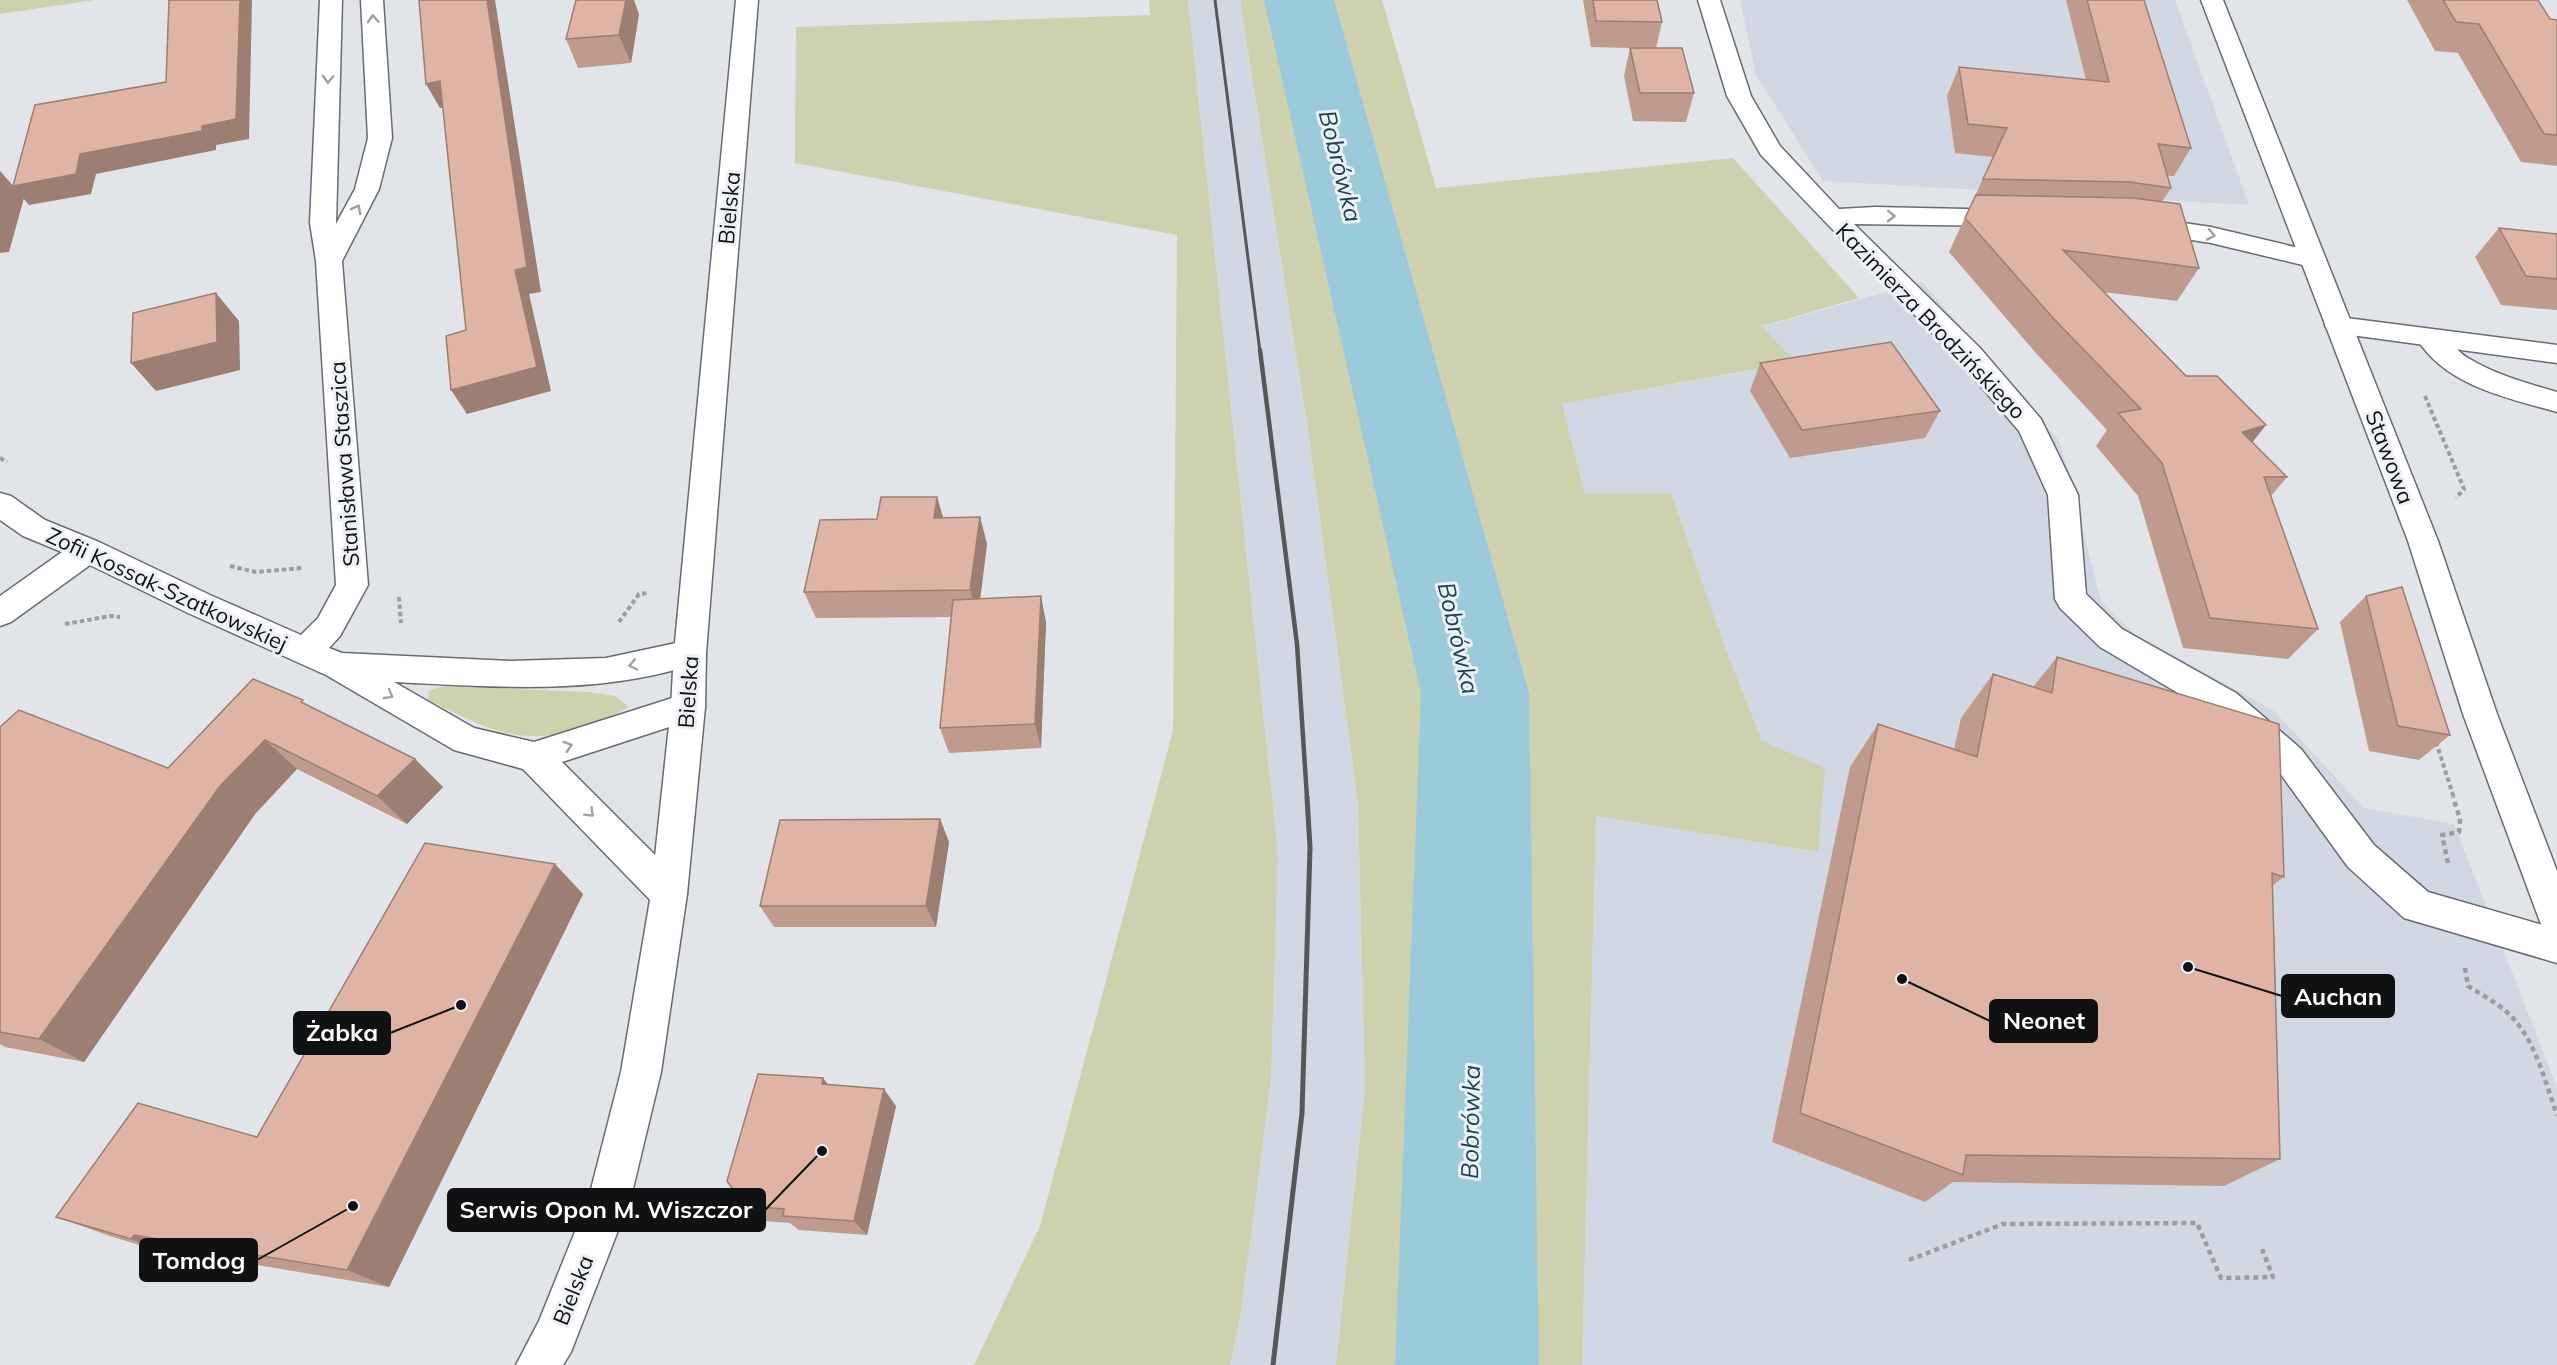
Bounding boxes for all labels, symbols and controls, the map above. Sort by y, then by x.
one-way arrow [367,14,380,23]
one-way arrow [322,75,335,84]
water label: Bobrówka [1313,107,1369,225]
street label: Bielska [712,171,746,245]
one-way arrow [350,205,361,215]
one-way arrow [1886,210,1895,222]
street label: Kazimierza Brodzińskiego [1830,217,2032,425]
one-way arrow [2206,228,2216,241]
street label: Stanisława Staszica [323,360,365,568]
street label: Stawowa [2359,406,2421,508]
street label: Zofii Kossak-Szatkowskiej [42,521,292,657]
water label: Bobrówka [1432,579,1486,697]
street label: Bielska [671,655,705,729]
one-way arrow [628,658,638,671]
one-way arrow [382,688,393,699]
one-way arrow [562,741,573,754]
one-way arrow [583,806,594,817]
callout: Auchan [2282,975,2394,1017]
text: Auchan [2294,981,2382,1011]
callout: Neonet [1990,1000,2097,1042]
text: Neonet [2003,1005,2085,1035]
callout: Żabka [294,1012,390,1054]
text: Żabka [306,1017,378,1047]
water label: Bobrówka [1454,1065,1486,1179]
callout: Serwis Opon M. Wiszczor [448,1189,765,1231]
text: Serwis Opon M. Wiszczor [460,1194,753,1224]
callout: Tomdog [140,1239,257,1281]
text: Tomdog [153,1245,245,1275]
street label: Bielska [546,1251,600,1329]

